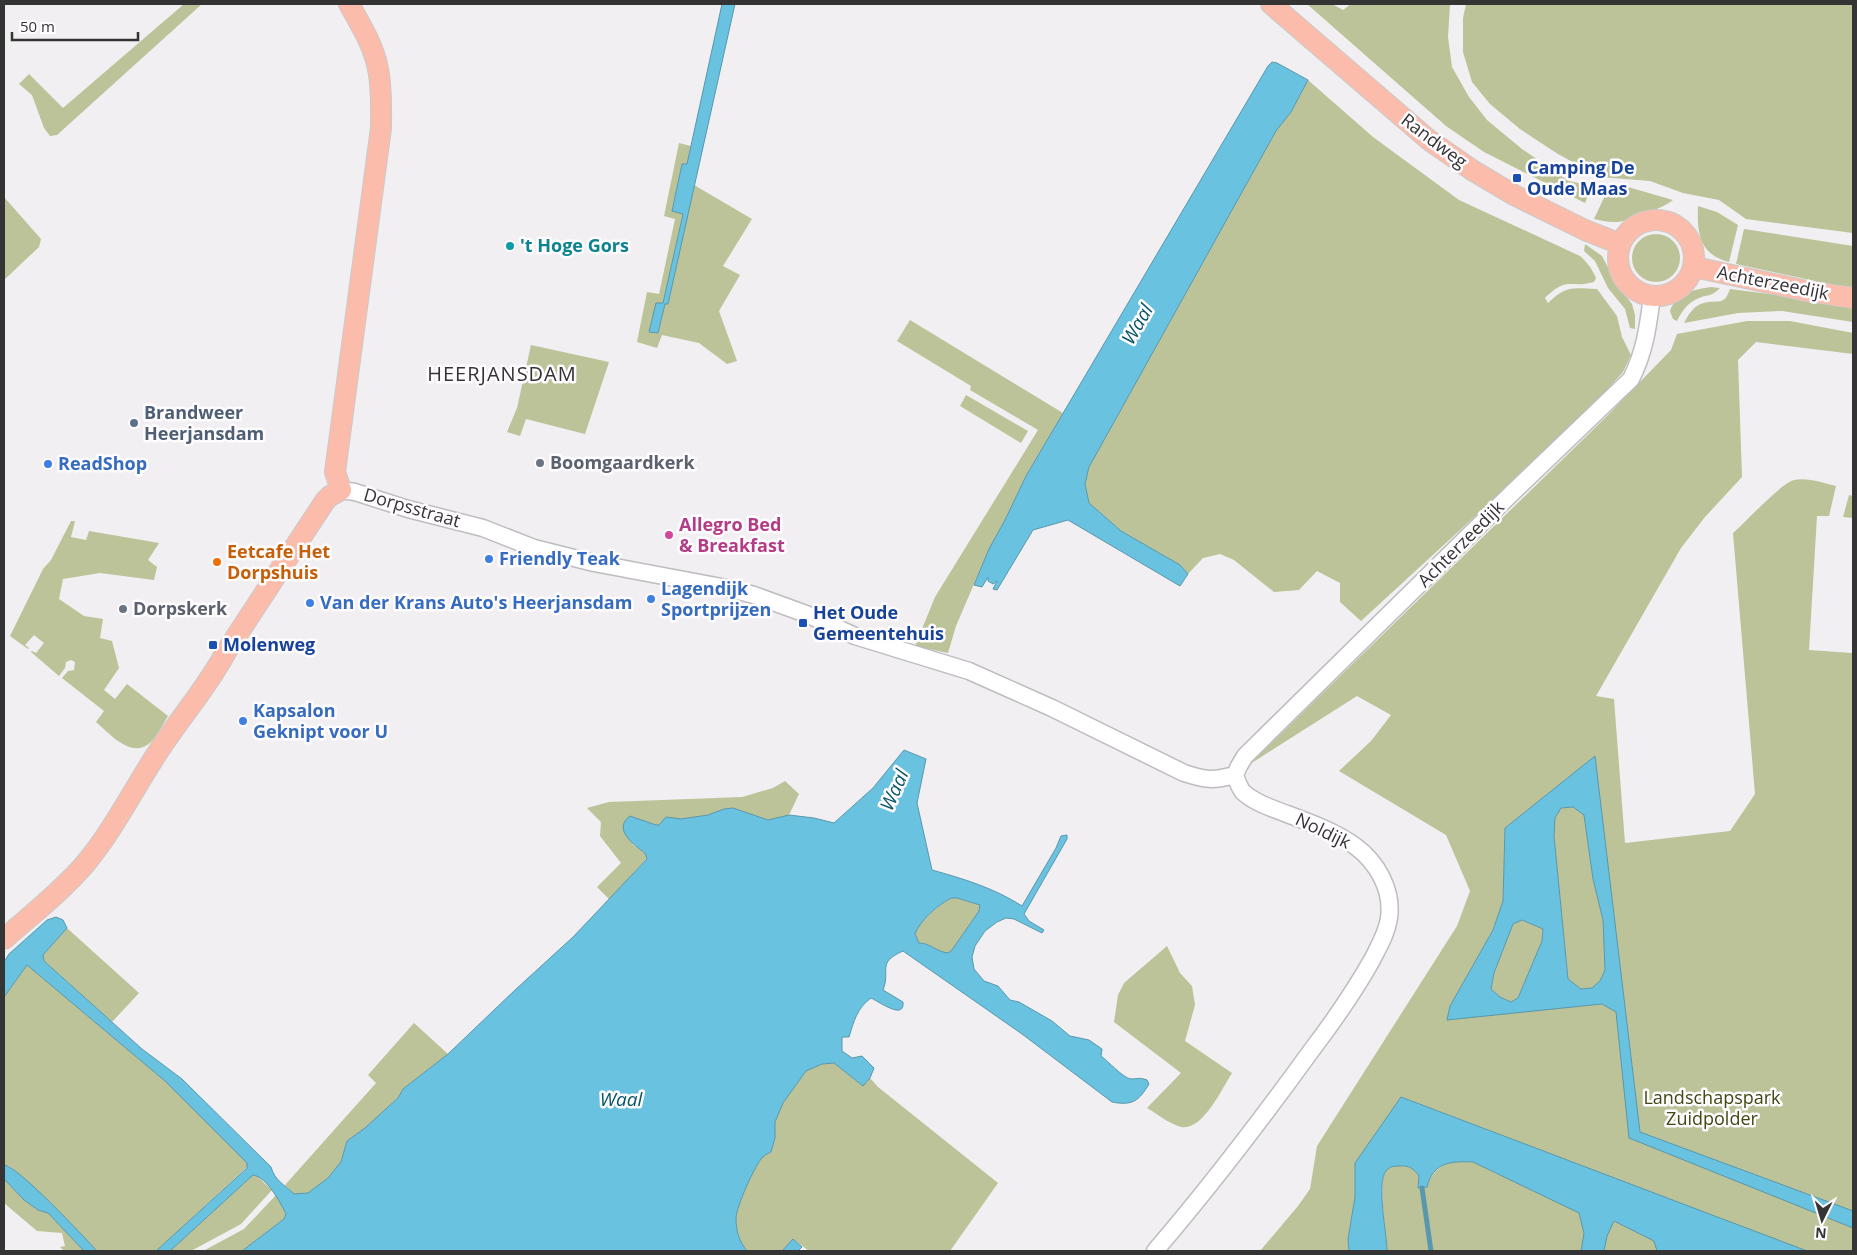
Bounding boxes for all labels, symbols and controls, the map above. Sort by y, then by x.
scale bar [12,10,139,42]
text: 50 m [20,16,55,36]
street label: Randweg [1397,107,1473,173]
place label: Camping De Oude Maas [1527,155,1635,200]
marker: Camping De Oude Maas [1511,172,1523,184]
place label: 't Hoge Gors [520,233,629,257]
marker: 't Hoge Gors [504,240,516,252]
street label: Achterzeedijk [1715,259,1832,305]
water label: Waal [1115,298,1159,349]
district label: HEERJANSDAM [427,360,577,387]
place label: Brandweer Heerjansdam [144,400,264,445]
marker: Brandweer Heerjansdam [128,417,140,429]
place label: Boomgaardkerk [550,450,696,474]
place label: ReadShop [58,451,147,475]
marker: Boomgaardkerk [534,457,546,469]
marker: ReadShop [42,458,54,470]
street label: Dorpsstraat [361,482,463,532]
street label: Achterzeedijk [1412,494,1509,592]
place label: Allegro Bed & Breakfast [679,512,785,557]
marker: Allegro Bed & Breakfast [663,529,675,541]
place label: Eetcafe Het Dorpshuis [227,539,330,584]
place label: Friendly Teak [499,546,621,570]
marker: Friendly Teak [483,553,495,565]
marker: Eetcafe Het Dorpshuis [211,556,223,568]
place label: Lagendijk Sportprijzen [661,576,771,621]
place label: Van der Krans Auto's Heerjansdam [320,590,632,614]
marker: Lagendijk Sportprijzen [645,593,657,605]
place label: Dorpskerk [133,596,228,620]
marker: Van der Krans Auto's Heerjansdam [304,597,316,609]
place label: Het Oude Gemeentehuis [813,600,944,645]
marker: Dorpskerk [117,603,129,615]
marker: Het Oude Gemeentehuis [797,617,809,629]
place label: Molenweg [223,632,315,656]
marker: Molenweg [207,639,219,651]
place label: Kapsalon Geknipt voor U [253,698,388,743]
marker: Kapsalon Geknipt voor U [237,715,249,727]
water label: Waal [873,764,915,815]
street label: Noldijk [1292,806,1355,854]
park label: Landschapspark Zuidpolder [1643,1085,1781,1130]
water label: Waal [600,1086,643,1112]
north arrow [1797,1195,1847,1245]
text: N [1814,1223,1827,1243]

